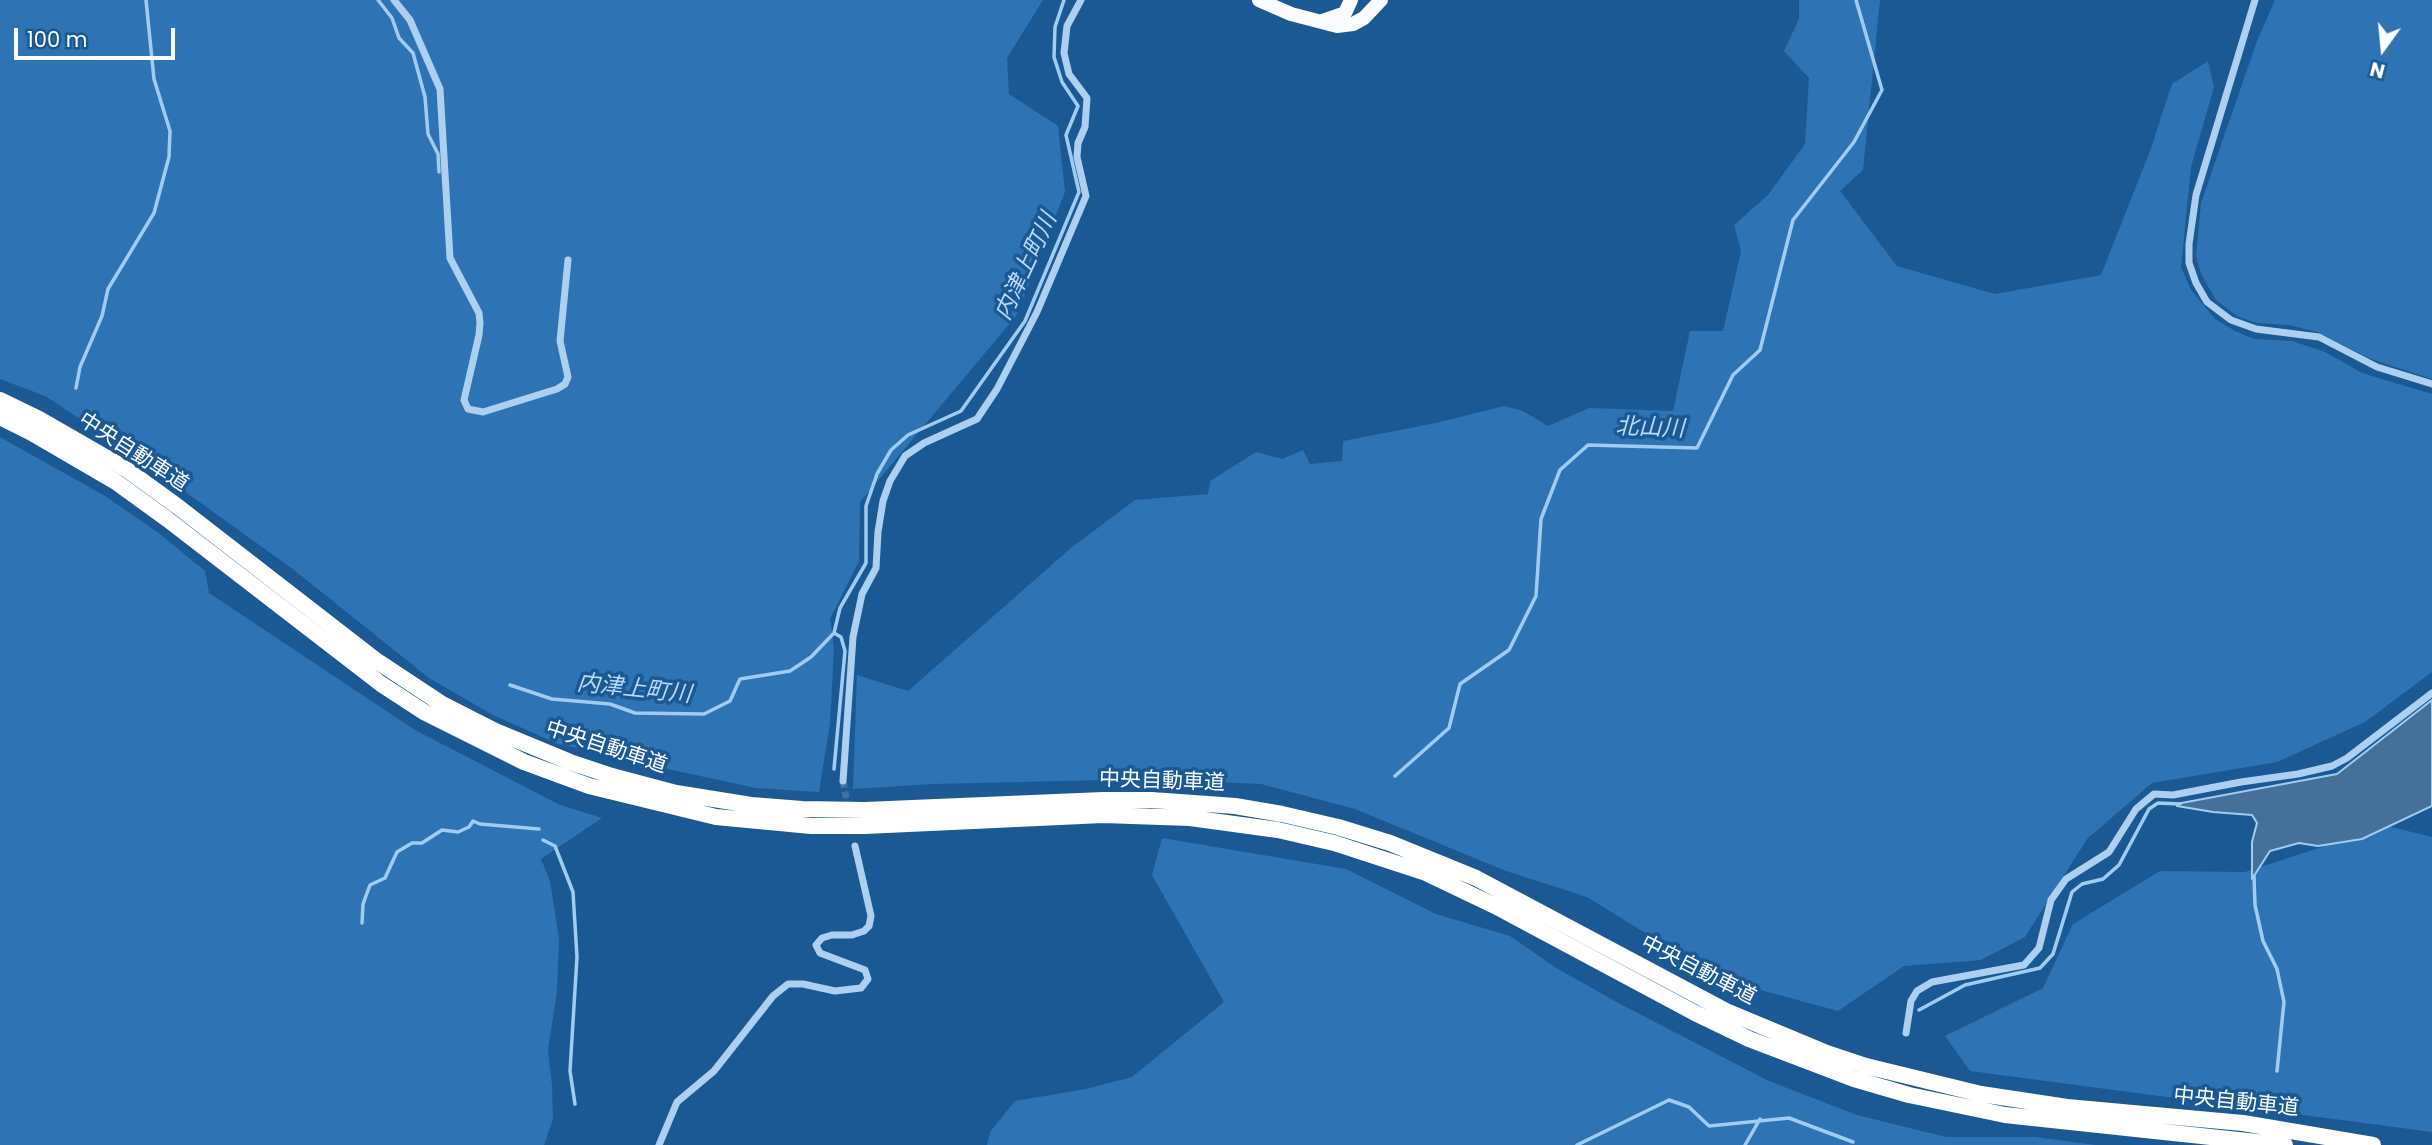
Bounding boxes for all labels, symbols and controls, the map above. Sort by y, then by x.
scale bar [18,14,178,58]
north arrow [2348,14,2418,84]
text: 100 m [27,25,87,54]
text: N [2367,55,2388,85]
water label: 内津上町川 [990,209,1064,325]
street label: 中央自動車道 [73,408,193,498]
water label: 北山川 [1615,414,1685,444]
water label: 内津上町川 [575,670,693,710]
street label: 中央自動車道 [542,717,670,779]
street label: 中央自動車道 [1099,767,1225,797]
street label: 中央自動車道 [1636,931,1760,1011]
street label: 中央自動車道 [2172,1084,2300,1122]

